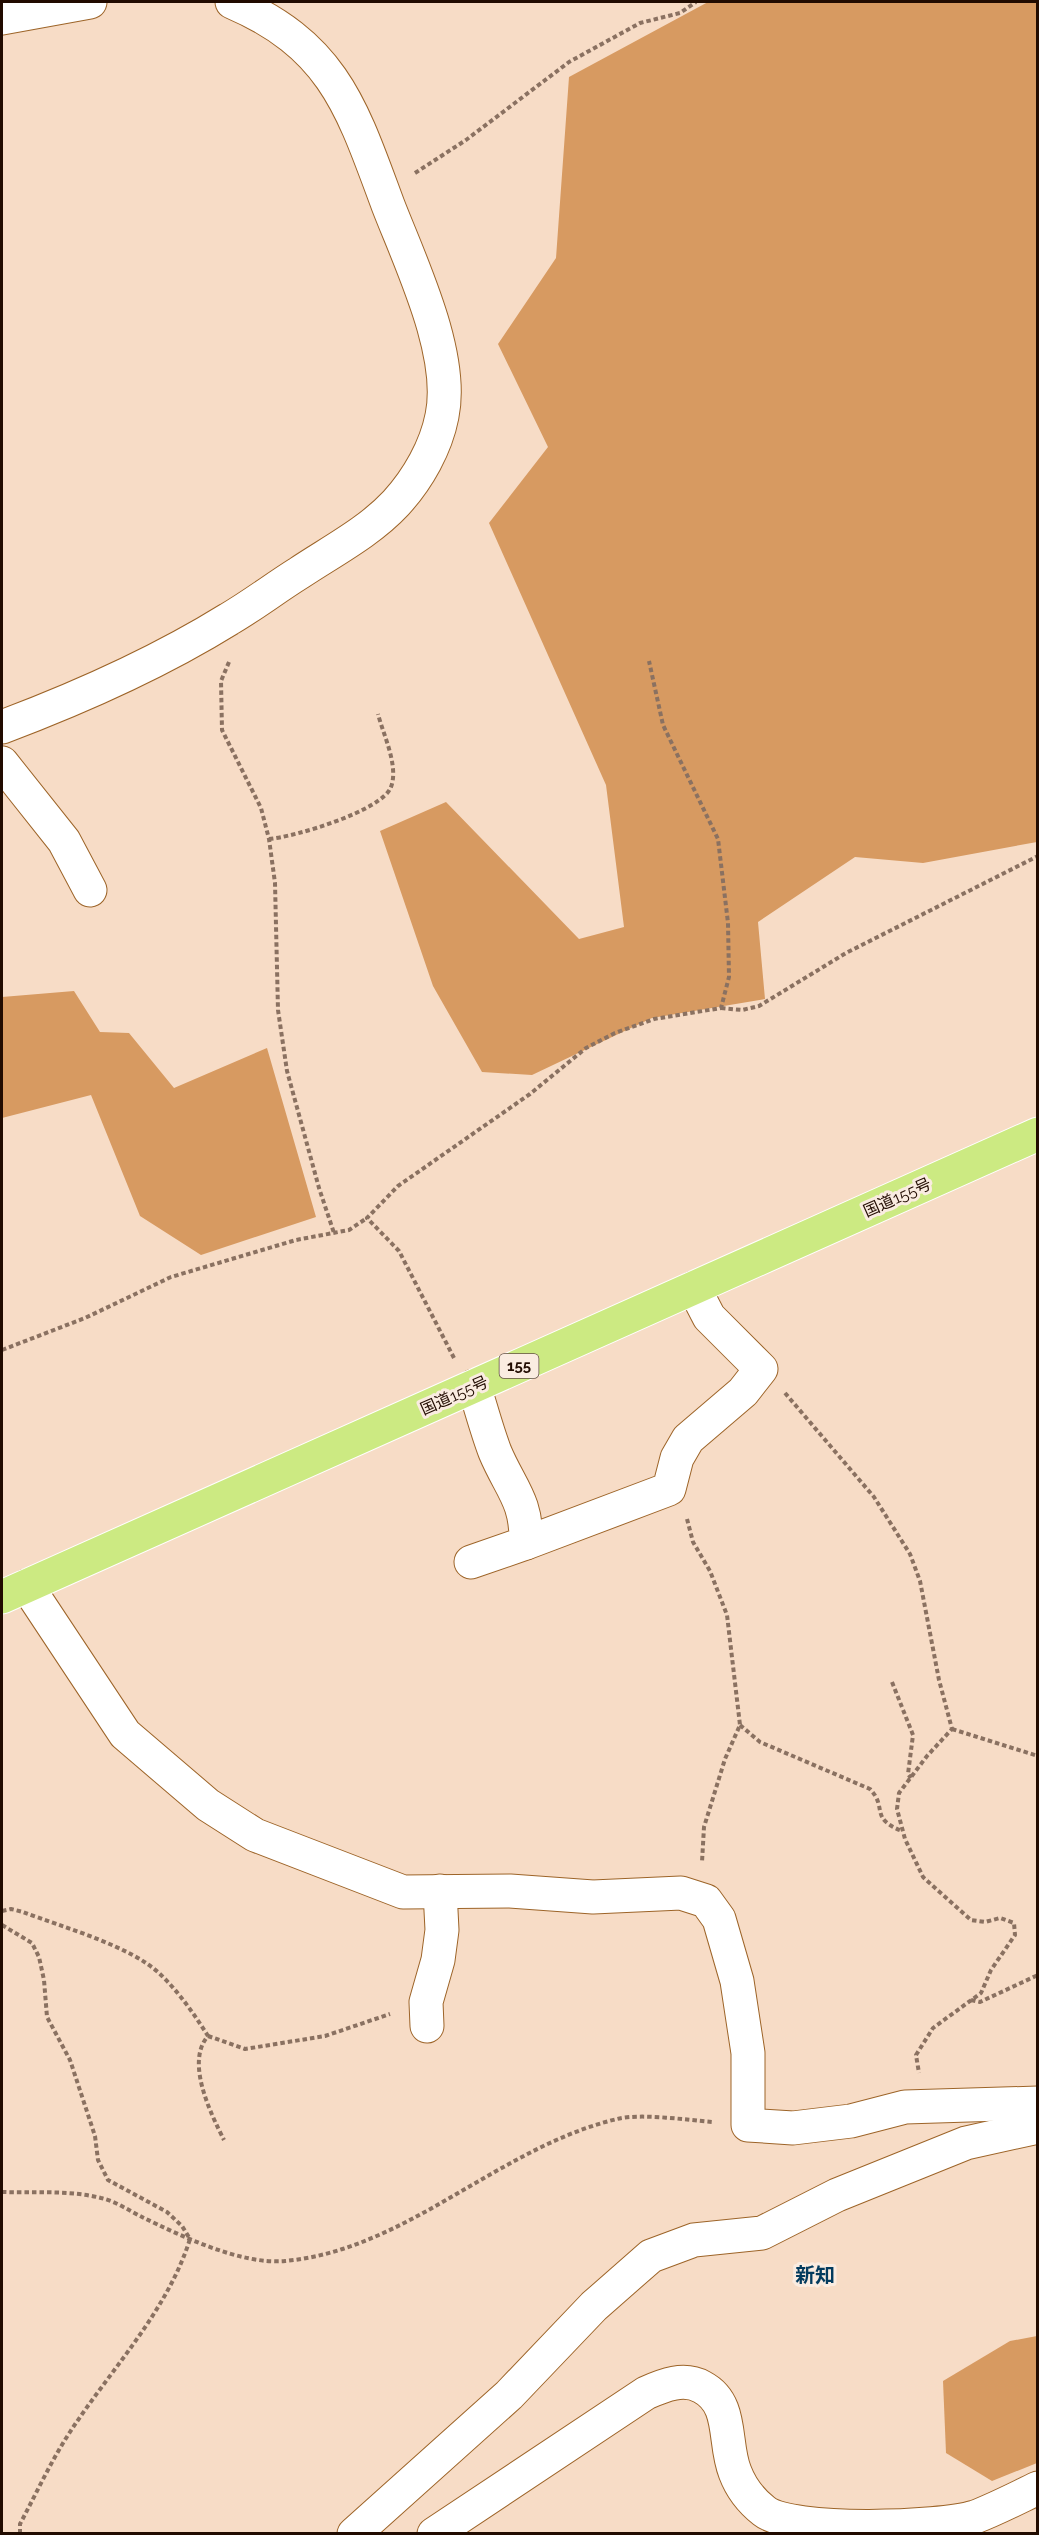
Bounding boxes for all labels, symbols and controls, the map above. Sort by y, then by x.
street label: 国道155号 [860,1174,934,1221]
road number: 155 [500,1354,538,1378]
street label: 国道155号 [417,1372,491,1419]
district label: 新知 [795,2263,835,2287]

